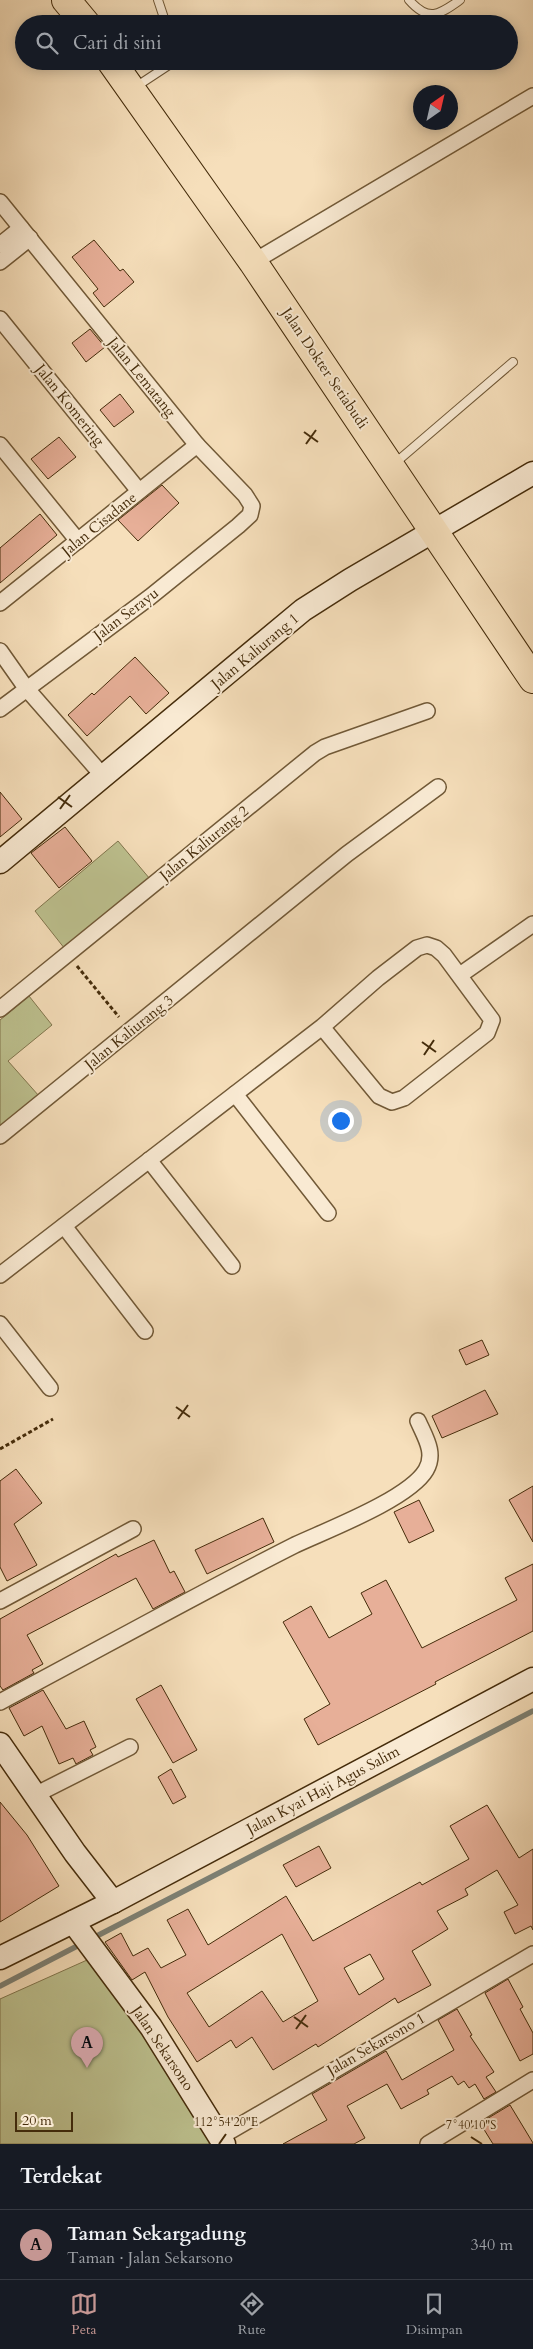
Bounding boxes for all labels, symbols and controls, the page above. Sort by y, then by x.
search box [15,15,518,70]
icon: search [33,29,61,57]
text: Cari di sini [73,30,162,56]
north arrow [413,85,458,130]
street label: Jalan Dokter Setiabudi [276,302,373,432]
street label: Jalan Lematang [102,331,181,422]
street label: Jalan Komering [30,358,110,451]
street label: Jalan Cisadane [56,487,141,562]
street label: Jalan Serayu [88,583,163,646]
street label: Jalan Kaliurang 1 [205,608,303,695]
street label: Jalan Kaliurang 2 [154,801,253,886]
street label: Jalan Kaliurang 3 [79,990,178,1075]
your location [328,1108,354,1134]
street label: Jalan Kyai Haji Agus Salim [241,1741,403,1840]
street label: Jalan Sekarsono [126,2000,199,2094]
street label: Jalan Sekarsono 1 [322,2008,429,2081]
pin: A [71,2027,103,2068]
scale bar [15,2109,72,2132]
text: 20 m [22,2111,52,2130]
text: 112°54'20"E [194,2114,258,2130]
text: 7°40'10"S [446,2117,496,2133]
text: Terdekat [20,2162,102,2191]
text: Taman Sekargadung [67,2221,246,2247]
text: A [30,2234,42,2256]
text: 340 m [471,2234,513,2256]
text: Taman · Jalan Sekarsono [67,2247,233,2269]
tab: Peta [70,2290,98,2339]
tab: Rute [238,2290,266,2339]
tab: Disimpan [406,2290,463,2339]

